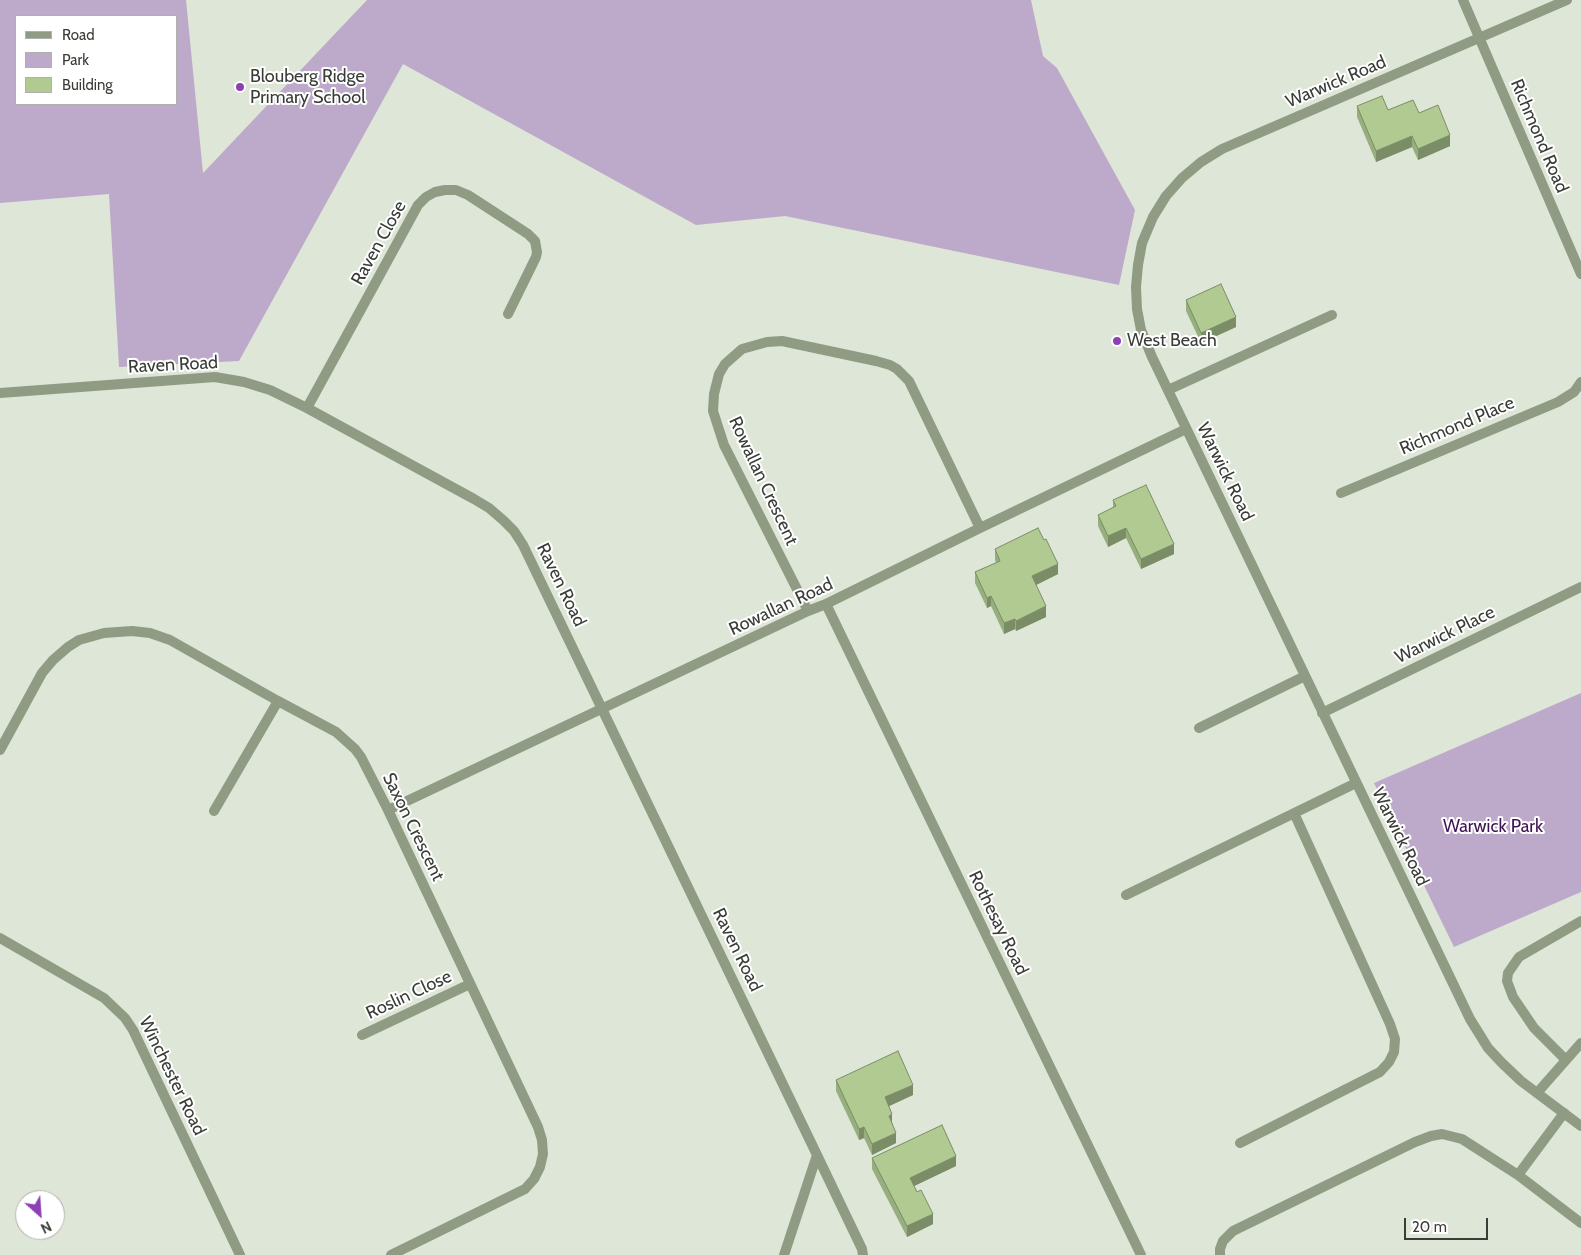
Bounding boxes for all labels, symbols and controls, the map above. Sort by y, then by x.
legend [15,15,178,105]
text: Road [62,26,95,44]
text: Park [62,51,89,69]
street label: Warwick Road [1283,51,1389,113]
place label: Blouberg Ridge Primary School [250,66,365,108]
text: Building [62,76,113,94]
street label: Richmond Road [1505,76,1573,196]
marker: Blouberg Ridge Primary School [234,81,246,93]
street label: Raven Close [347,197,411,289]
place label: West Beach [1127,330,1217,352]
marker: West Beach [1111,335,1123,347]
street label: Raven Road [127,352,219,378]
street label: Richmond Place [1396,392,1518,460]
street label: Rowallan Crescent [724,413,802,549]
street label: Warwick Road [1192,419,1258,525]
street label: Raven Road [532,540,590,630]
street label: Rowallan Road [726,573,836,641]
street label: Warwick Place [1392,602,1498,668]
street label: Saxon Crescent [377,769,449,885]
street label: Warwick Road [1367,784,1433,890]
park label: Warwick Park [1443,816,1543,838]
street label: Rothesay Road [963,867,1033,979]
street label: Raven Road [708,905,766,995]
street label: Roslin Close [363,966,455,1024]
street label: Winchester Road [134,1013,210,1139]
north arrow [15,1190,65,1240]
scale bar [1406,1208,1490,1240]
text: N [38,1217,55,1238]
text: 20 m [1412,1218,1447,1236]

